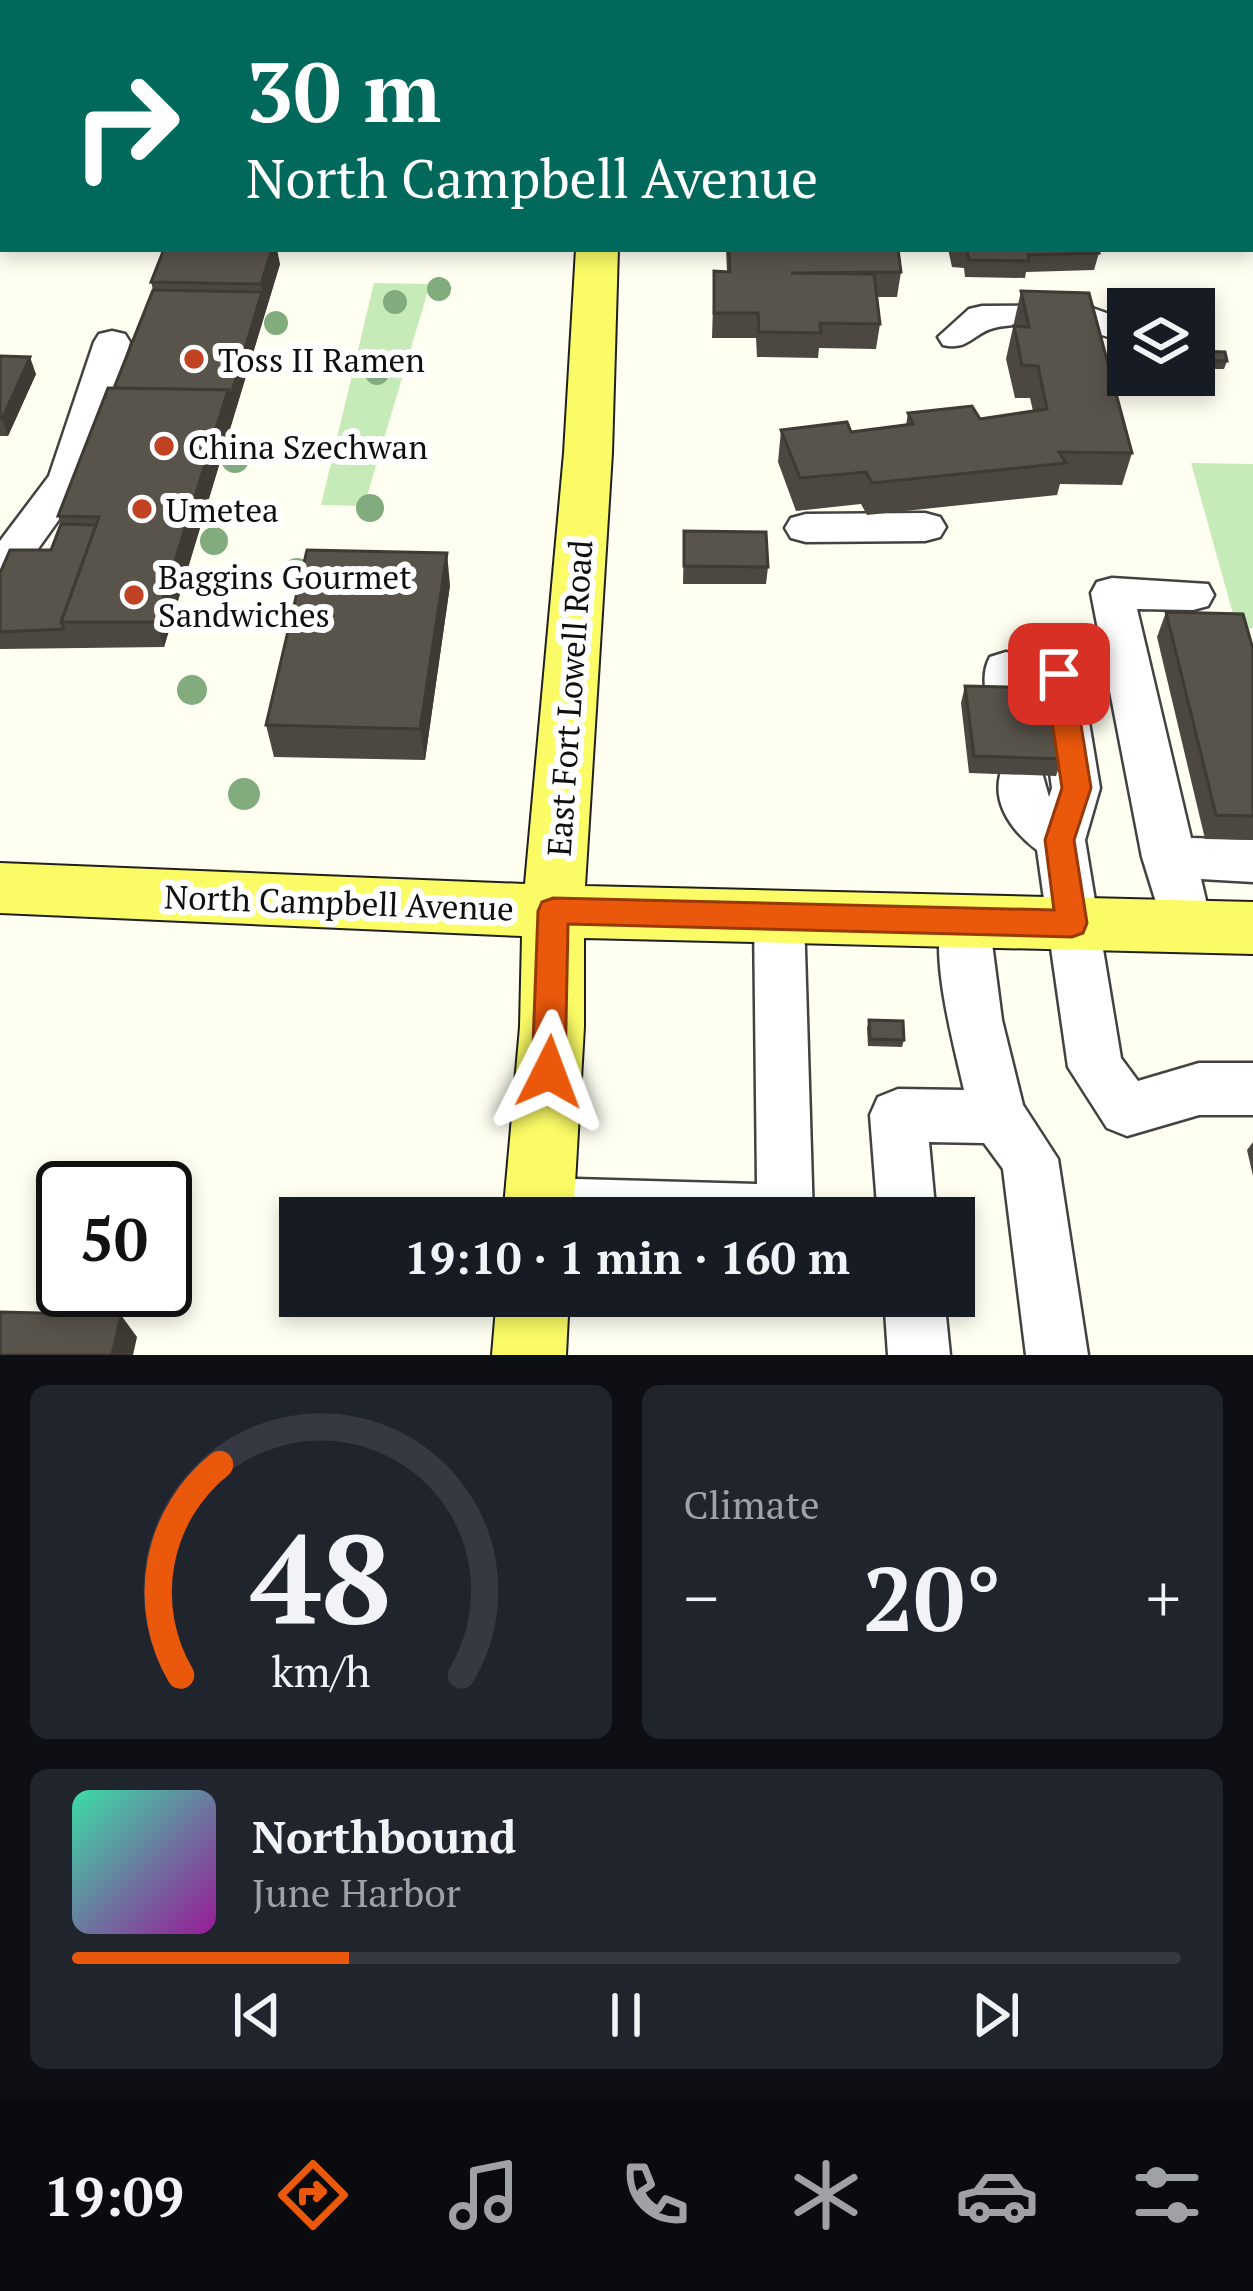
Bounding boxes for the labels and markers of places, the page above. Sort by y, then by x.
place label: Toss II Ramen [218,338,425,381]
marker: Toss II Ramen [181,346,207,372]
place label: China Szechwan [188,425,428,468]
marker: China Szechwan [151,433,177,459]
place label: Umetea [166,488,279,531]
marker: Umetea [129,496,155,522]
place label: Baggins Gourmet Sandwiches [158,555,411,636]
marker: Baggins Gourmet Sandwiches [121,582,147,608]
pin [1008,623,1110,725]

